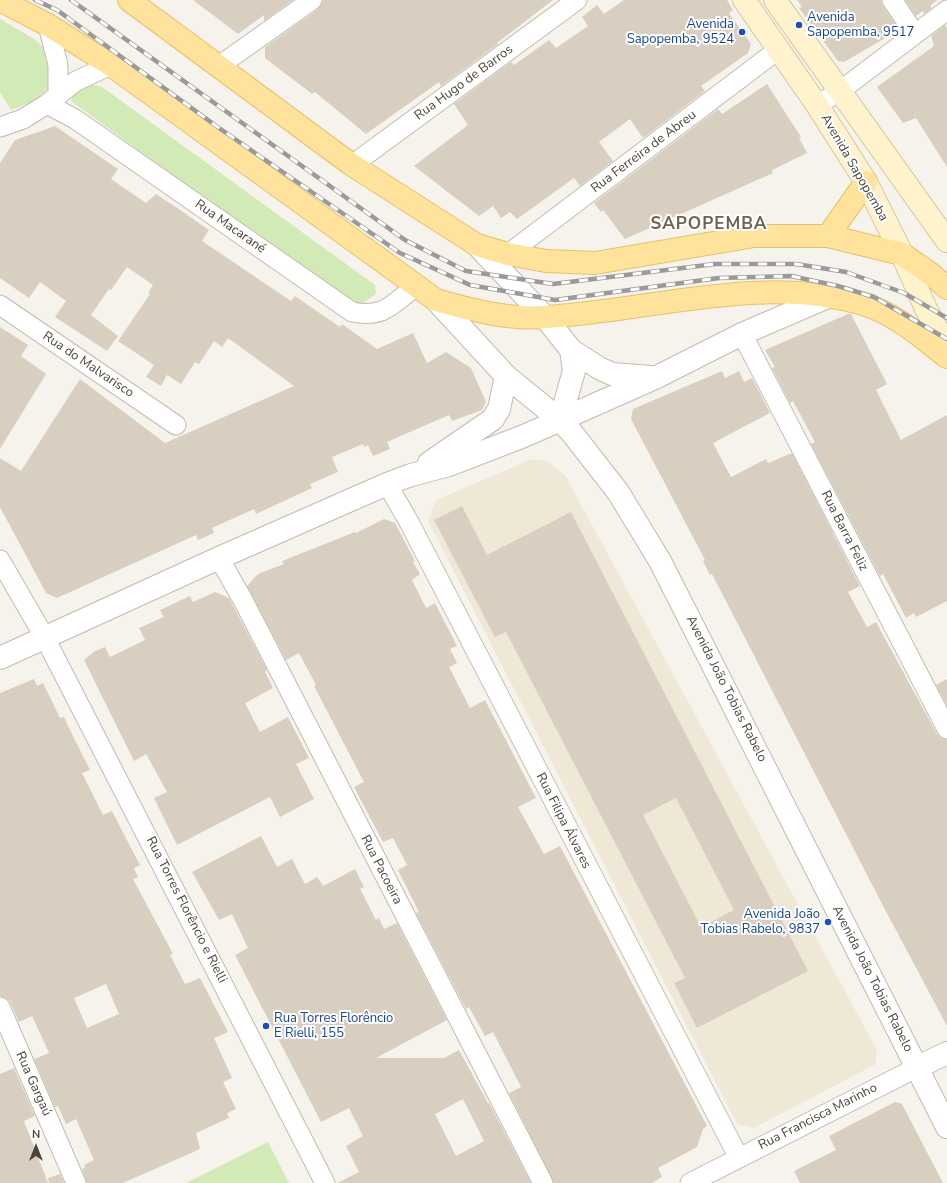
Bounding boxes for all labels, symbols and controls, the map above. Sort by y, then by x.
place label: Avenida Sapopemba, 9517 [807,10,914,41]
place label: Avenida Sapopemba, 9524 [627,17,734,48]
marker: Avenida Sapopemba, 9517 [794,20,804,30]
marker: Avenida Sapopemba, 9524 [737,27,747,37]
street label: Rua Hugo de Barros [412,42,516,124]
street label: Rua Ferreira de Abreu [588,107,700,197]
street label: Avenida Sapopemba [817,112,891,224]
street label: Rua Macarané [192,197,268,257]
district label: SAPOPEMBA [651,215,767,235]
street label: Rua do Malvarisco [39,329,137,401]
street label: Rua Barra Feliz [817,488,871,574]
street label: Avenida João Tobias Rabelo [682,613,770,765]
street label: Rua Filipa Álvares [532,771,594,871]
street label: Rua Pacoeira [357,833,405,907]
street label: Rua Torres Florêncio e Rielli [142,834,230,986]
street label: Avenida João Tobias Rabelo [828,903,916,1055]
place label: Avenida João Tobias Rabelo, 9837 [701,907,820,938]
marker: Avenida João Tobias Rabelo, 9837 [823,917,833,927]
place label: Rua Torres Florêncio E Rielli, 155 [274,1011,393,1042]
marker: Rua Torres Florêncio E Rielli, 155 [261,1021,271,1031]
street label: Rua Gargaú [12,1049,54,1119]
street label: Rua Francisca Marinho [756,1080,880,1154]
north arrow [16,1127,56,1167]
text: N [32,1127,40,1142]

